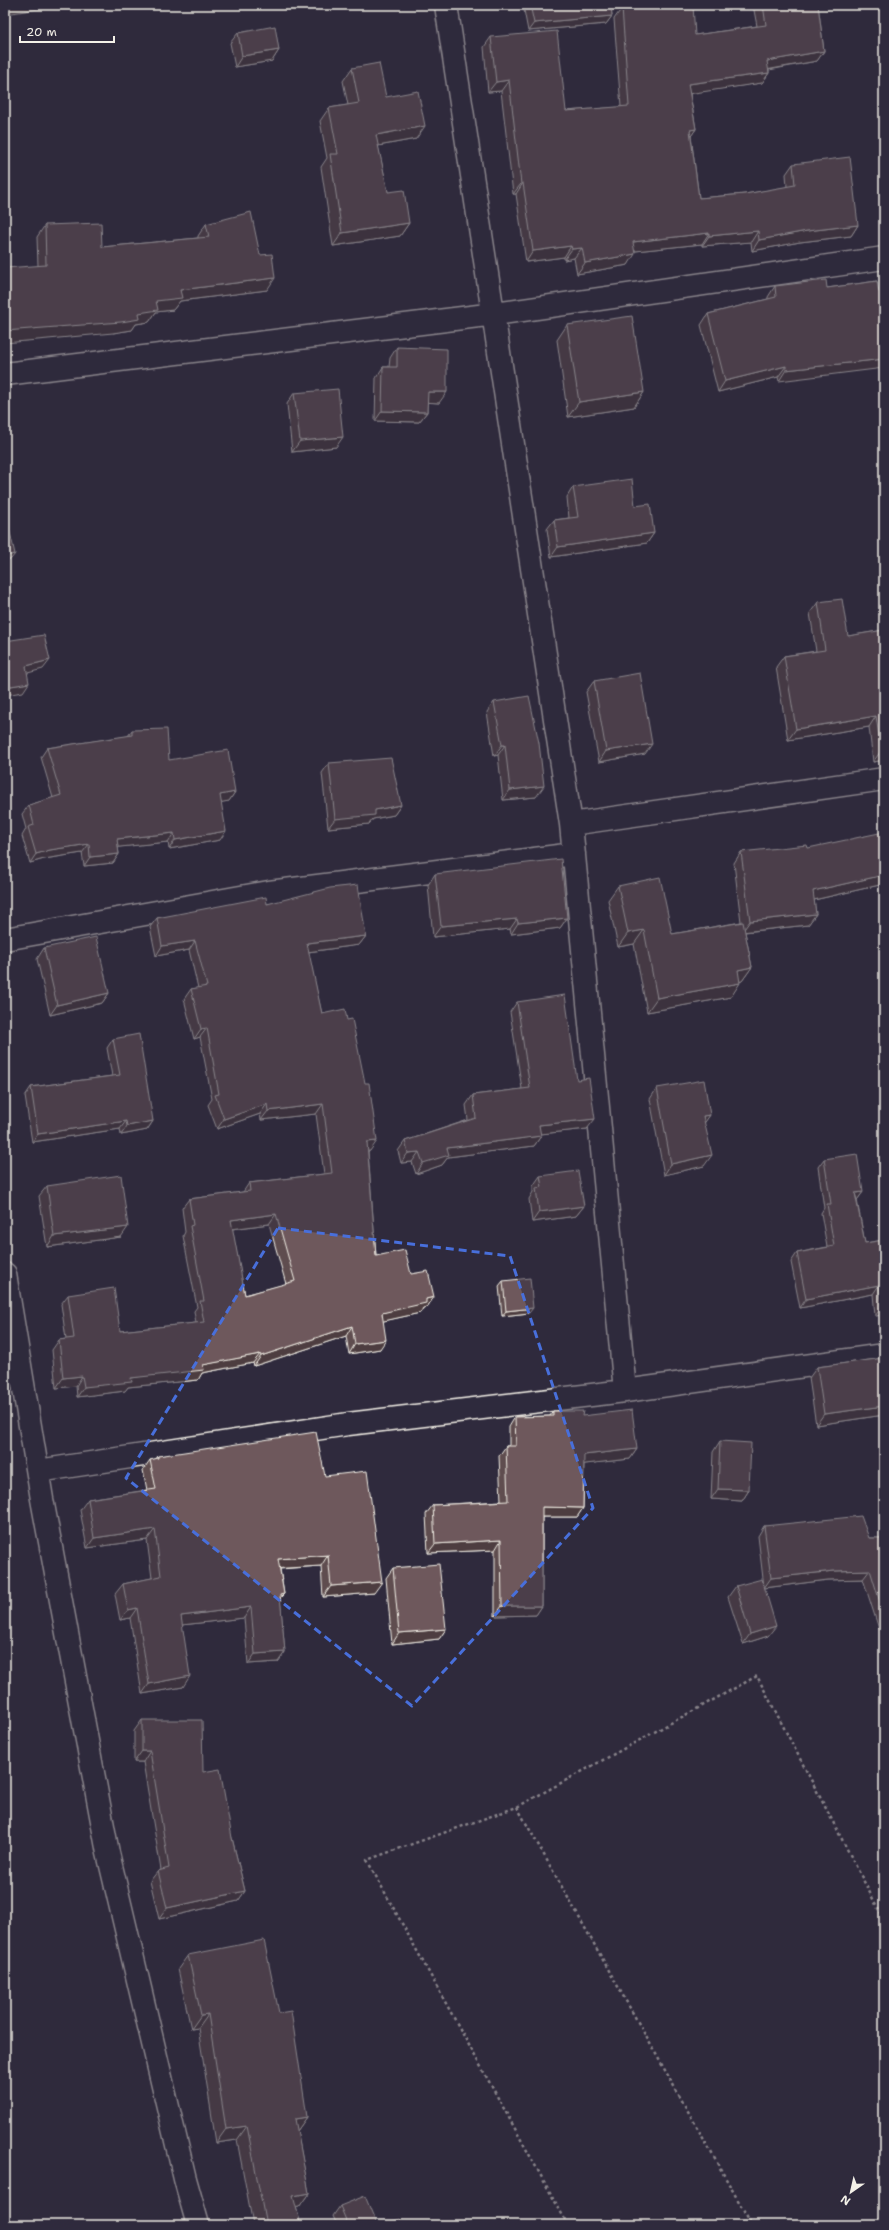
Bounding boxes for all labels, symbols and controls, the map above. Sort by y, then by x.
scale bar [20,18,114,44]
text: 20 m [26,24,57,40]
north arrow [831,2172,871,2212]
text: N [838,2191,853,2209]

